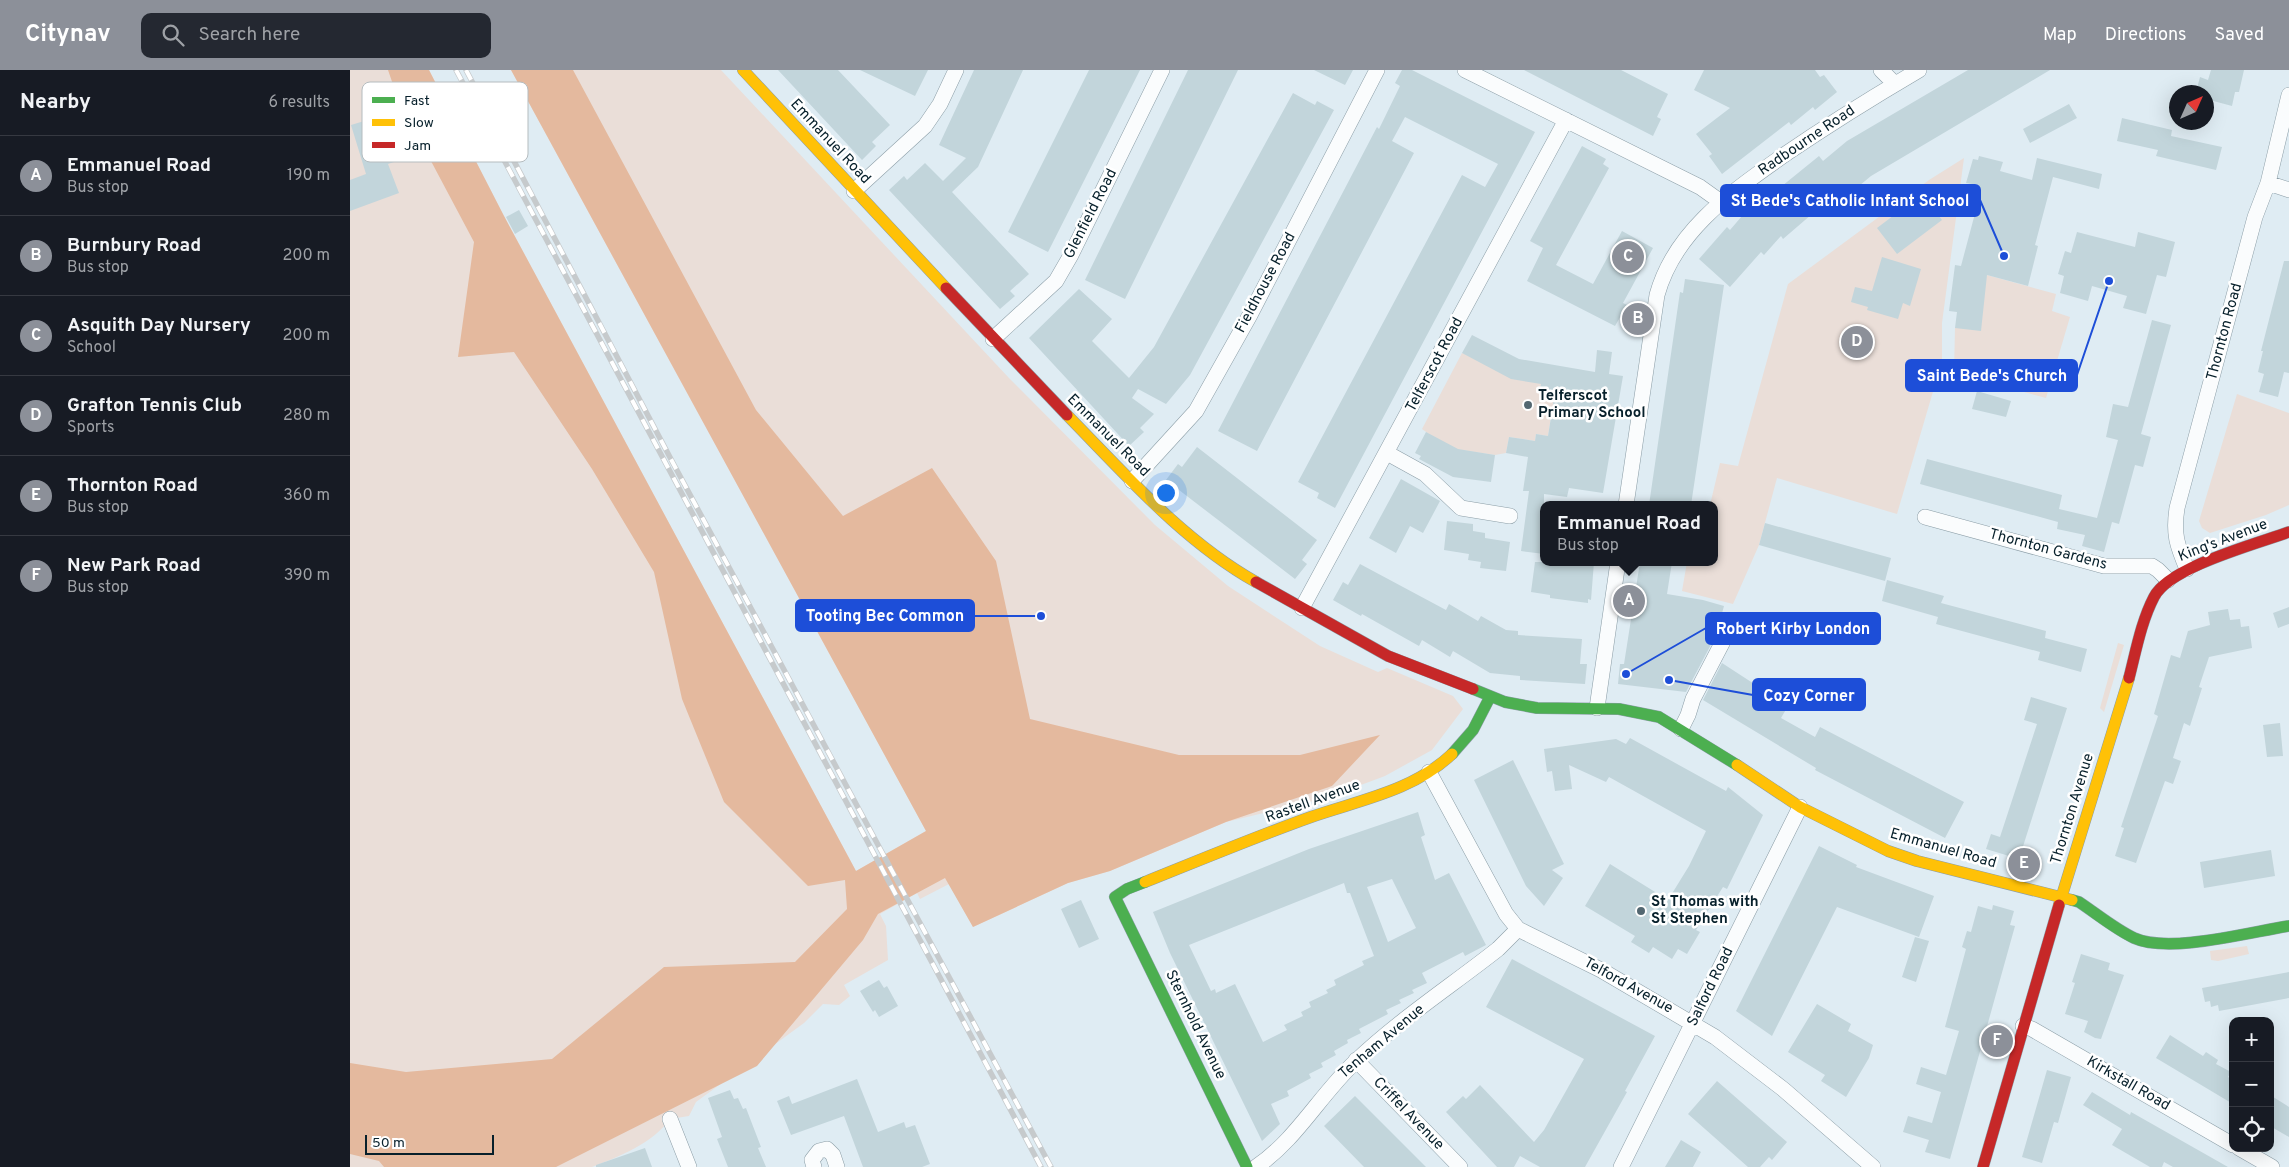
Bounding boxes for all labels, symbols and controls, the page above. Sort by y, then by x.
search box [141,13,491,58]
text: Citynav [25,20,111,50]
icon: search [159,21,187,49]
text: Search here [199,23,300,47]
text: Map [2043,24,2077,47]
text: Directions [2105,24,2187,47]
text: Saved [2215,24,2264,47]
legend [362,82,528,162]
north arrow [2169,85,2214,130]
text: Nearby [20,89,91,116]
text: 6 results [268,93,330,113]
text: Fast [404,93,430,110]
street label: Emmanuel Road [786,95,874,189]
street label: Radbourne Road [1755,102,1859,180]
text: Slow [404,115,434,132]
text: Jam [404,138,431,155]
text: Emmanuel Road [67,154,211,178]
text: A [30,166,42,186]
text: 190 m [287,166,330,186]
street label: Glenfield Road [1060,166,1122,262]
text: Bus stop [67,178,129,198]
callout: St Bede's Catholic Infant School [1721,185,1980,216]
text: St Bede's Catholic Infant School [1731,192,1969,212]
street label: Fieldhouse Road [1231,229,1301,337]
text: Burnbury Road [67,234,201,258]
pin: C [1612,238,1644,276]
text: B [30,246,42,266]
text: 200 m [282,246,330,266]
text: Bus stop [67,258,129,278]
street label: Thornton Road [2203,281,2247,383]
pin: B [1622,300,1654,338]
text: Asquith Day Nursery [67,314,251,338]
street label: Telferscot Road [1402,314,1468,416]
pin: D [1841,323,1873,361]
text: C [31,326,41,346]
text: 200 m [282,326,330,346]
text: School [67,338,116,358]
callout: Saint Bede's Church [1906,360,2077,391]
text: Saint Bede's Church [1917,367,2067,387]
place label: Telferscot Primary School [1538,387,1646,423]
street label: Emmanuel Road [1062,390,1154,482]
text: Grafton Tennis Club [67,394,242,418]
marker: Telferscot Primary School [1522,399,1534,411]
text: D [30,406,42,426]
text: 280 m [283,406,330,426]
text: Sports [67,418,115,438]
text: Thornton Road [67,474,198,498]
your location [1153,480,1179,506]
text: E [31,486,41,506]
text: 360 m [283,486,330,506]
text: Bus stop [67,498,129,518]
popup [1540,501,1718,566]
text: Emmanuel Road [1557,512,1701,536]
street label: King's Avenue [2176,515,2270,567]
street label: Thornton Gardens [1987,525,2109,575]
text: Bus stop [1557,536,1619,556]
text: New Park Road [67,554,201,578]
text: F [31,566,41,586]
text: 390 m [284,566,330,586]
text: Bus stop [67,578,129,598]
pin: A [1613,582,1645,620]
callout: Tooting Bec Common [796,600,974,631]
text: Tooting Bec Common [806,607,964,627]
callout: Robert Kirby London [1706,613,1880,644]
text: Robert Kirby London [1716,620,1870,640]
callout: Cozy Corner [1753,679,1865,710]
text: Cozy Corner [1763,687,1855,707]
street label: Thornton Avenue [2047,751,2099,867]
street label: Rastell Avenue [1263,776,1363,828]
street label: Emmanuel Road [1888,825,1998,873]
pin: E [2008,845,2040,883]
place label: St Thomas with St Stephen [1651,893,1759,929]
marker: St Thomas with St Stephen [1635,905,1647,917]
street label: Salford Road [1684,944,1738,1030]
street label: Telford Avenue [1580,954,1676,1018]
street label: Sternhold Avenue [1160,967,1230,1083]
street label: Tenham Avenue [1335,1001,1429,1083]
map controls [2229,1017,2274,1152]
button: + [2229,1017,2274,1062]
pin: F [1981,1022,2013,1060]
street label: Kirkstall Road [2083,1052,2173,1116]
button: − [2229,1062,2274,1107]
street label: Criffel Avenue [1368,1073,1448,1155]
button: locate [2229,1107,2274,1152]
scale bar [365,1132,494,1155]
text: 50 m [372,1135,405,1152]

